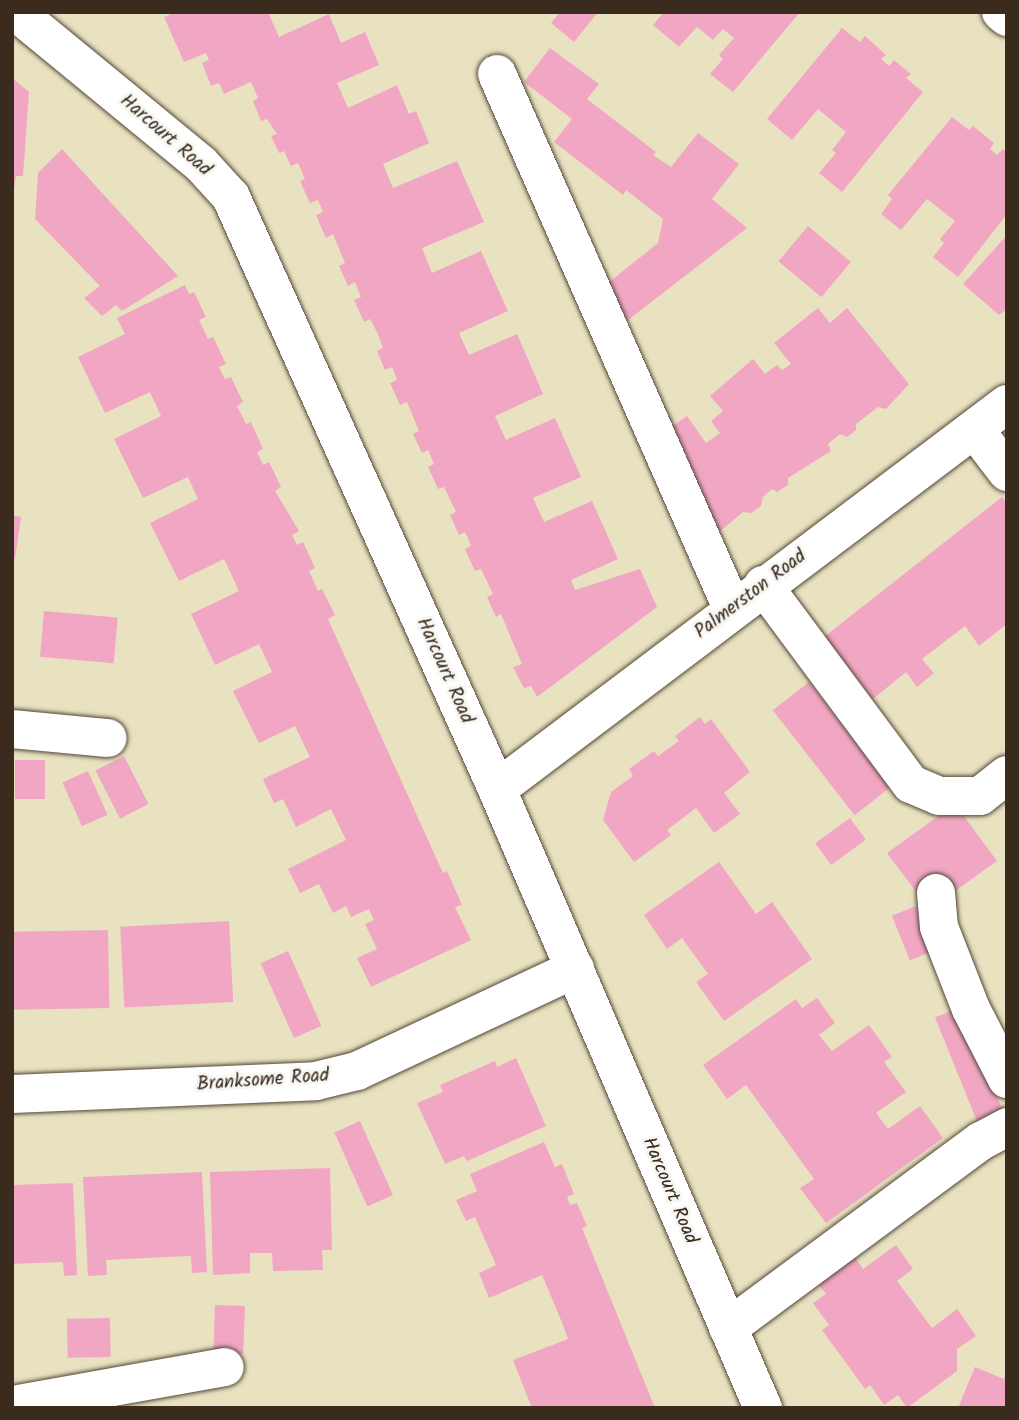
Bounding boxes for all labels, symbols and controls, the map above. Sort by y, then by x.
street label: Harcourt Road [115,90,215,182]
street label: Palmerston Road [691,546,811,644]
street label: Harcourt Road [411,615,477,727]
street label: Branksome Road [196,1065,330,1097]
street label: Harcourt Road [636,1134,702,1248]

